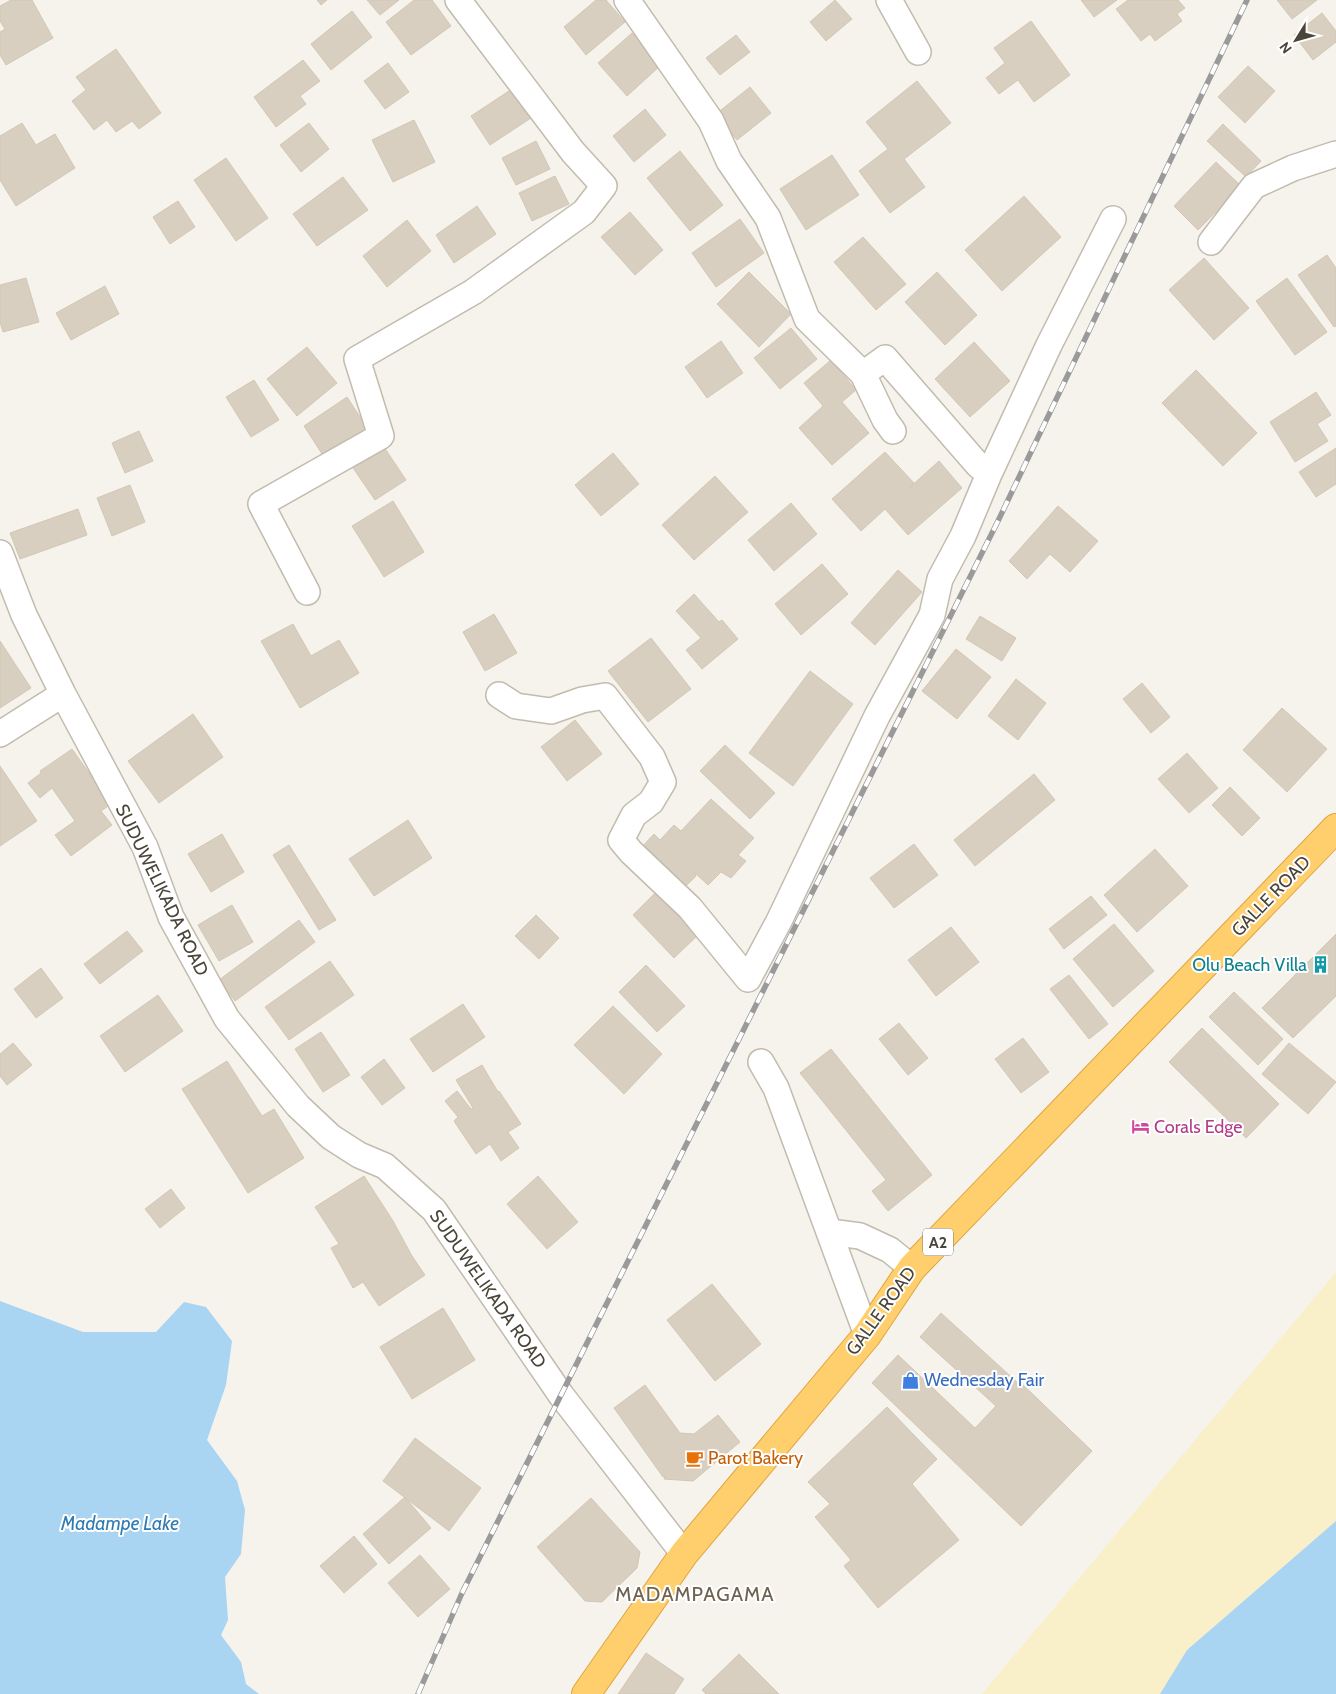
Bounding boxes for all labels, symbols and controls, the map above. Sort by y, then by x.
north arrow [1271,15,1321,65]
text: N [1275,38,1296,57]
street label: SUDUWELIKADA ROAD [111,801,213,979]
street label: GALLE ROAD [1227,851,1315,941]
place label: Olu Beach Villa [1192,954,1307,976]
building icon: Olu Beach Villa [1311,955,1331,975]
place label: Corals Edge [1154,1116,1243,1138]
hotel icon: Corals Edge [1130,1117,1150,1137]
street label: SUDUWELIKADA ROAD [425,1206,551,1372]
road number: A2 [923,1228,953,1256]
street label: GALLE ROAD [842,1262,920,1360]
place label: Wednesday Fair [924,1369,1045,1391]
shop icon: Wednesday Fair [900,1370,920,1390]
place label: Parot Bakery [708,1447,803,1469]
cafe icon: Parot Bakery [684,1448,704,1468]
water label: Madampe Lake [60,1512,179,1535]
district label: MADAMPAGAMA [615,1582,775,1606]

